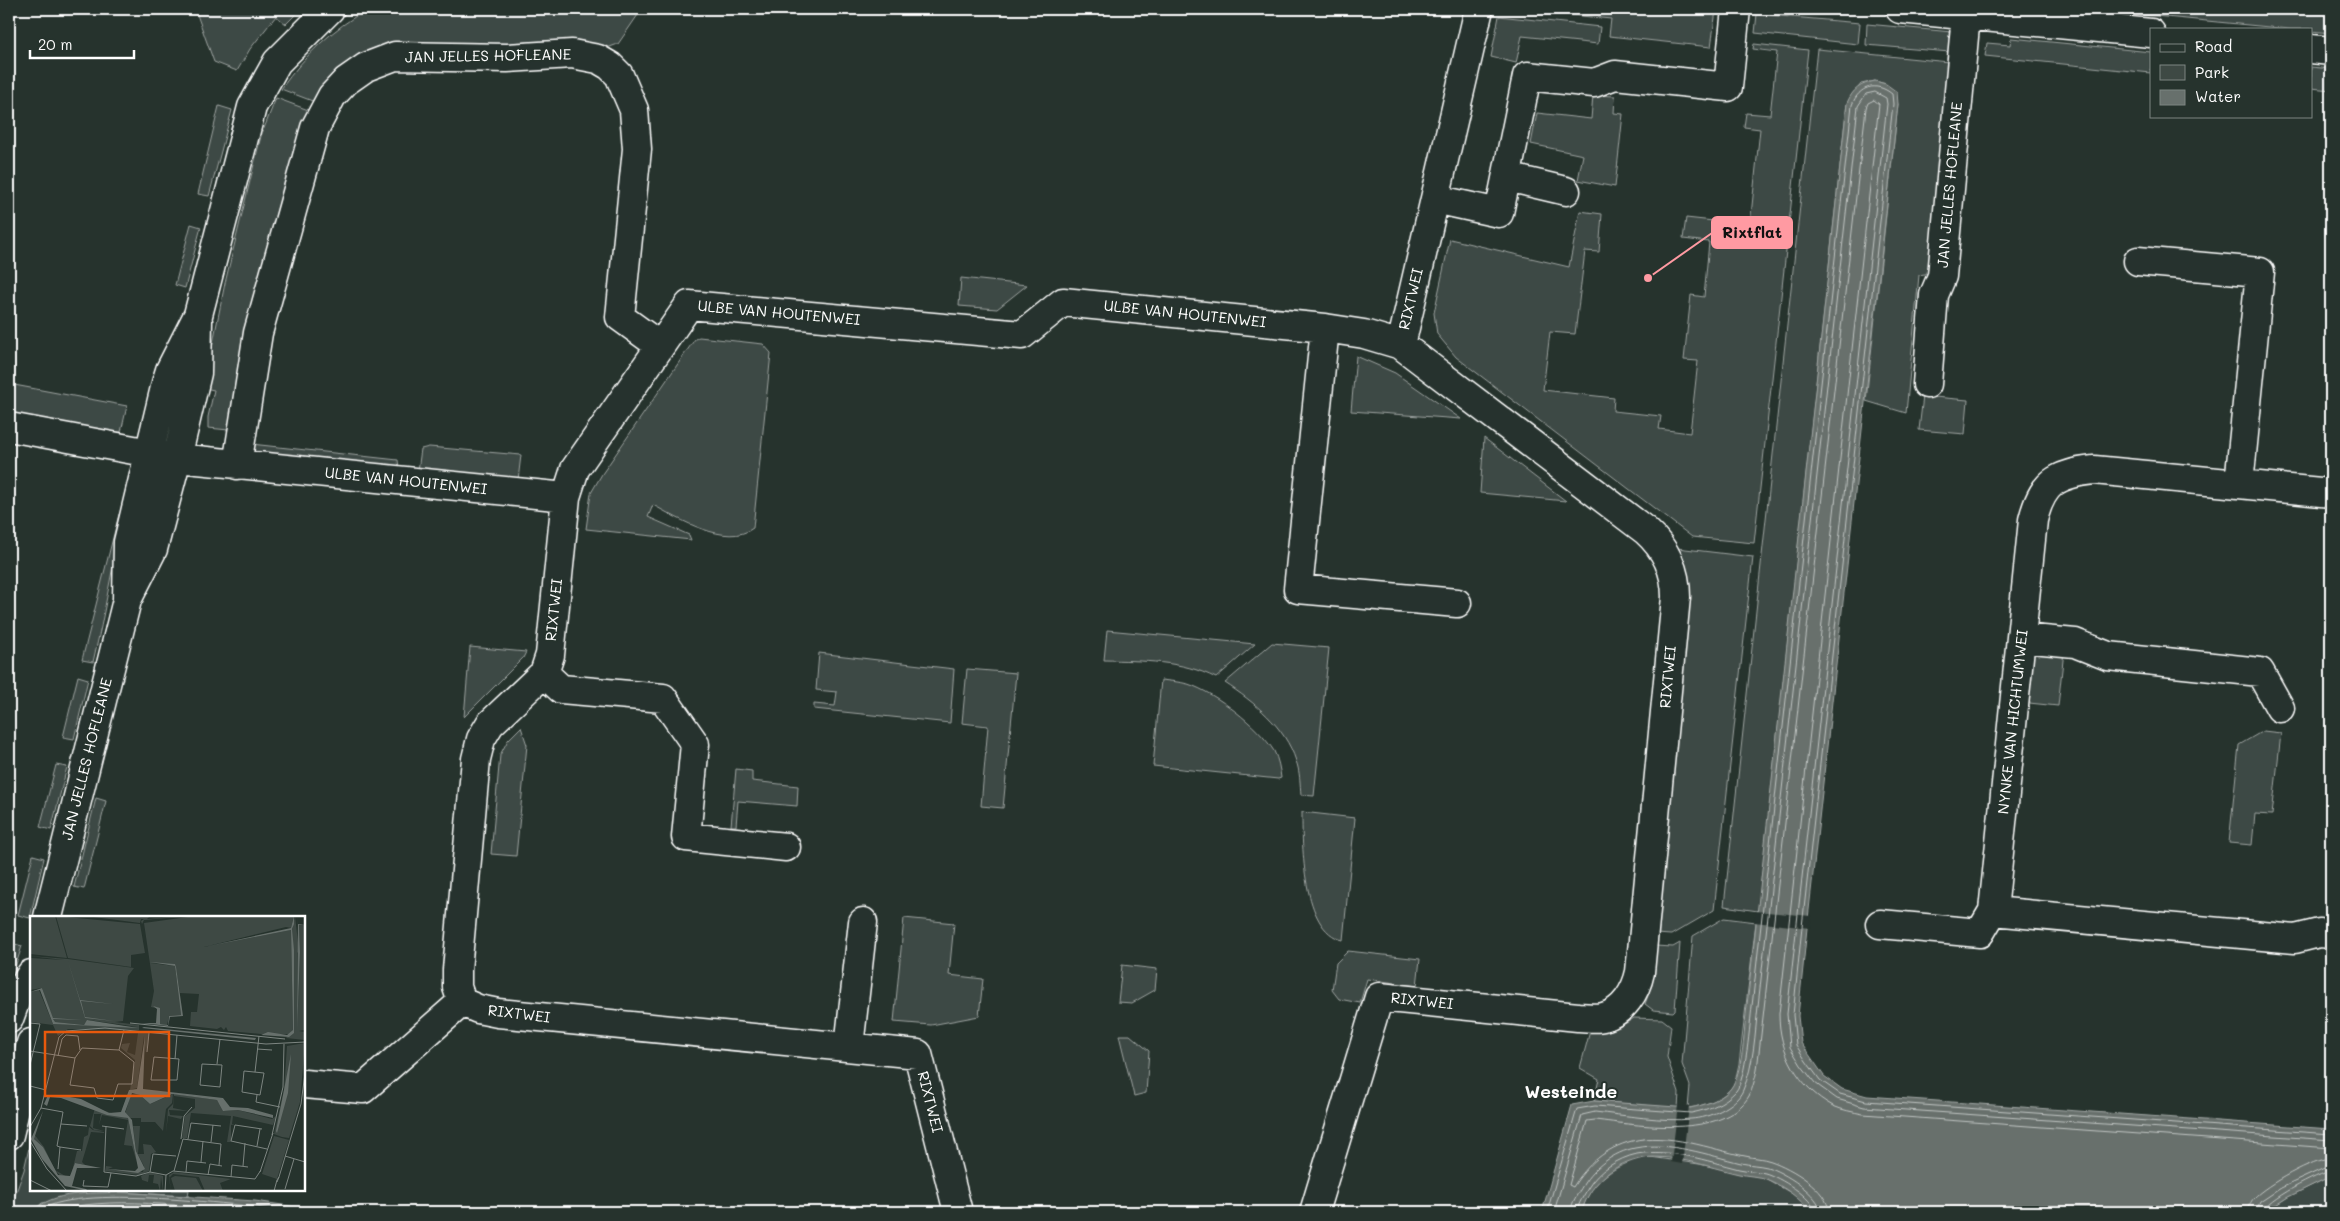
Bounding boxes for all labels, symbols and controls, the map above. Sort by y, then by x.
scale bar [30,28,134,60]
legend [2150,28,2312,118]
text: 20 m [38,34,72,54]
text: Road [2195,36,2232,56]
street label: JAN JELLES HOFLEANE [405,44,572,66]
text: Park [2195,62,2229,82]
text: Water [2195,86,2241,106]
street label: JAN JELLES HOFLEANE [1932,101,1966,269]
callout: Rixtflat [1712,217,1792,248]
text: Rixtflat [1722,221,1782,242]
street label: RIXTWEI [1393,265,1427,332]
street label: ULBE VAN HOUTENWEI [697,295,862,329]
street label: ULBE VAN HOUTENWEI [1103,295,1268,332]
street label: ULBE VAN HOUTENWEI [324,462,489,499]
street label: RIXTWEI [540,577,566,642]
street label: NYNKE VAN HICHTUMWEI [1992,628,2032,815]
street label: RIXTWEI [1654,644,1680,709]
street label: JAN JELLES HOFLEANE [56,675,116,842]
inset map [30,916,305,1191]
street label: RIXTWEI [1390,987,1455,1013]
street label: RIXTWEI [487,999,552,1027]
street label: RIXTWEI [914,1069,948,1135]
district label: Westeinde [1525,1079,1617,1103]

